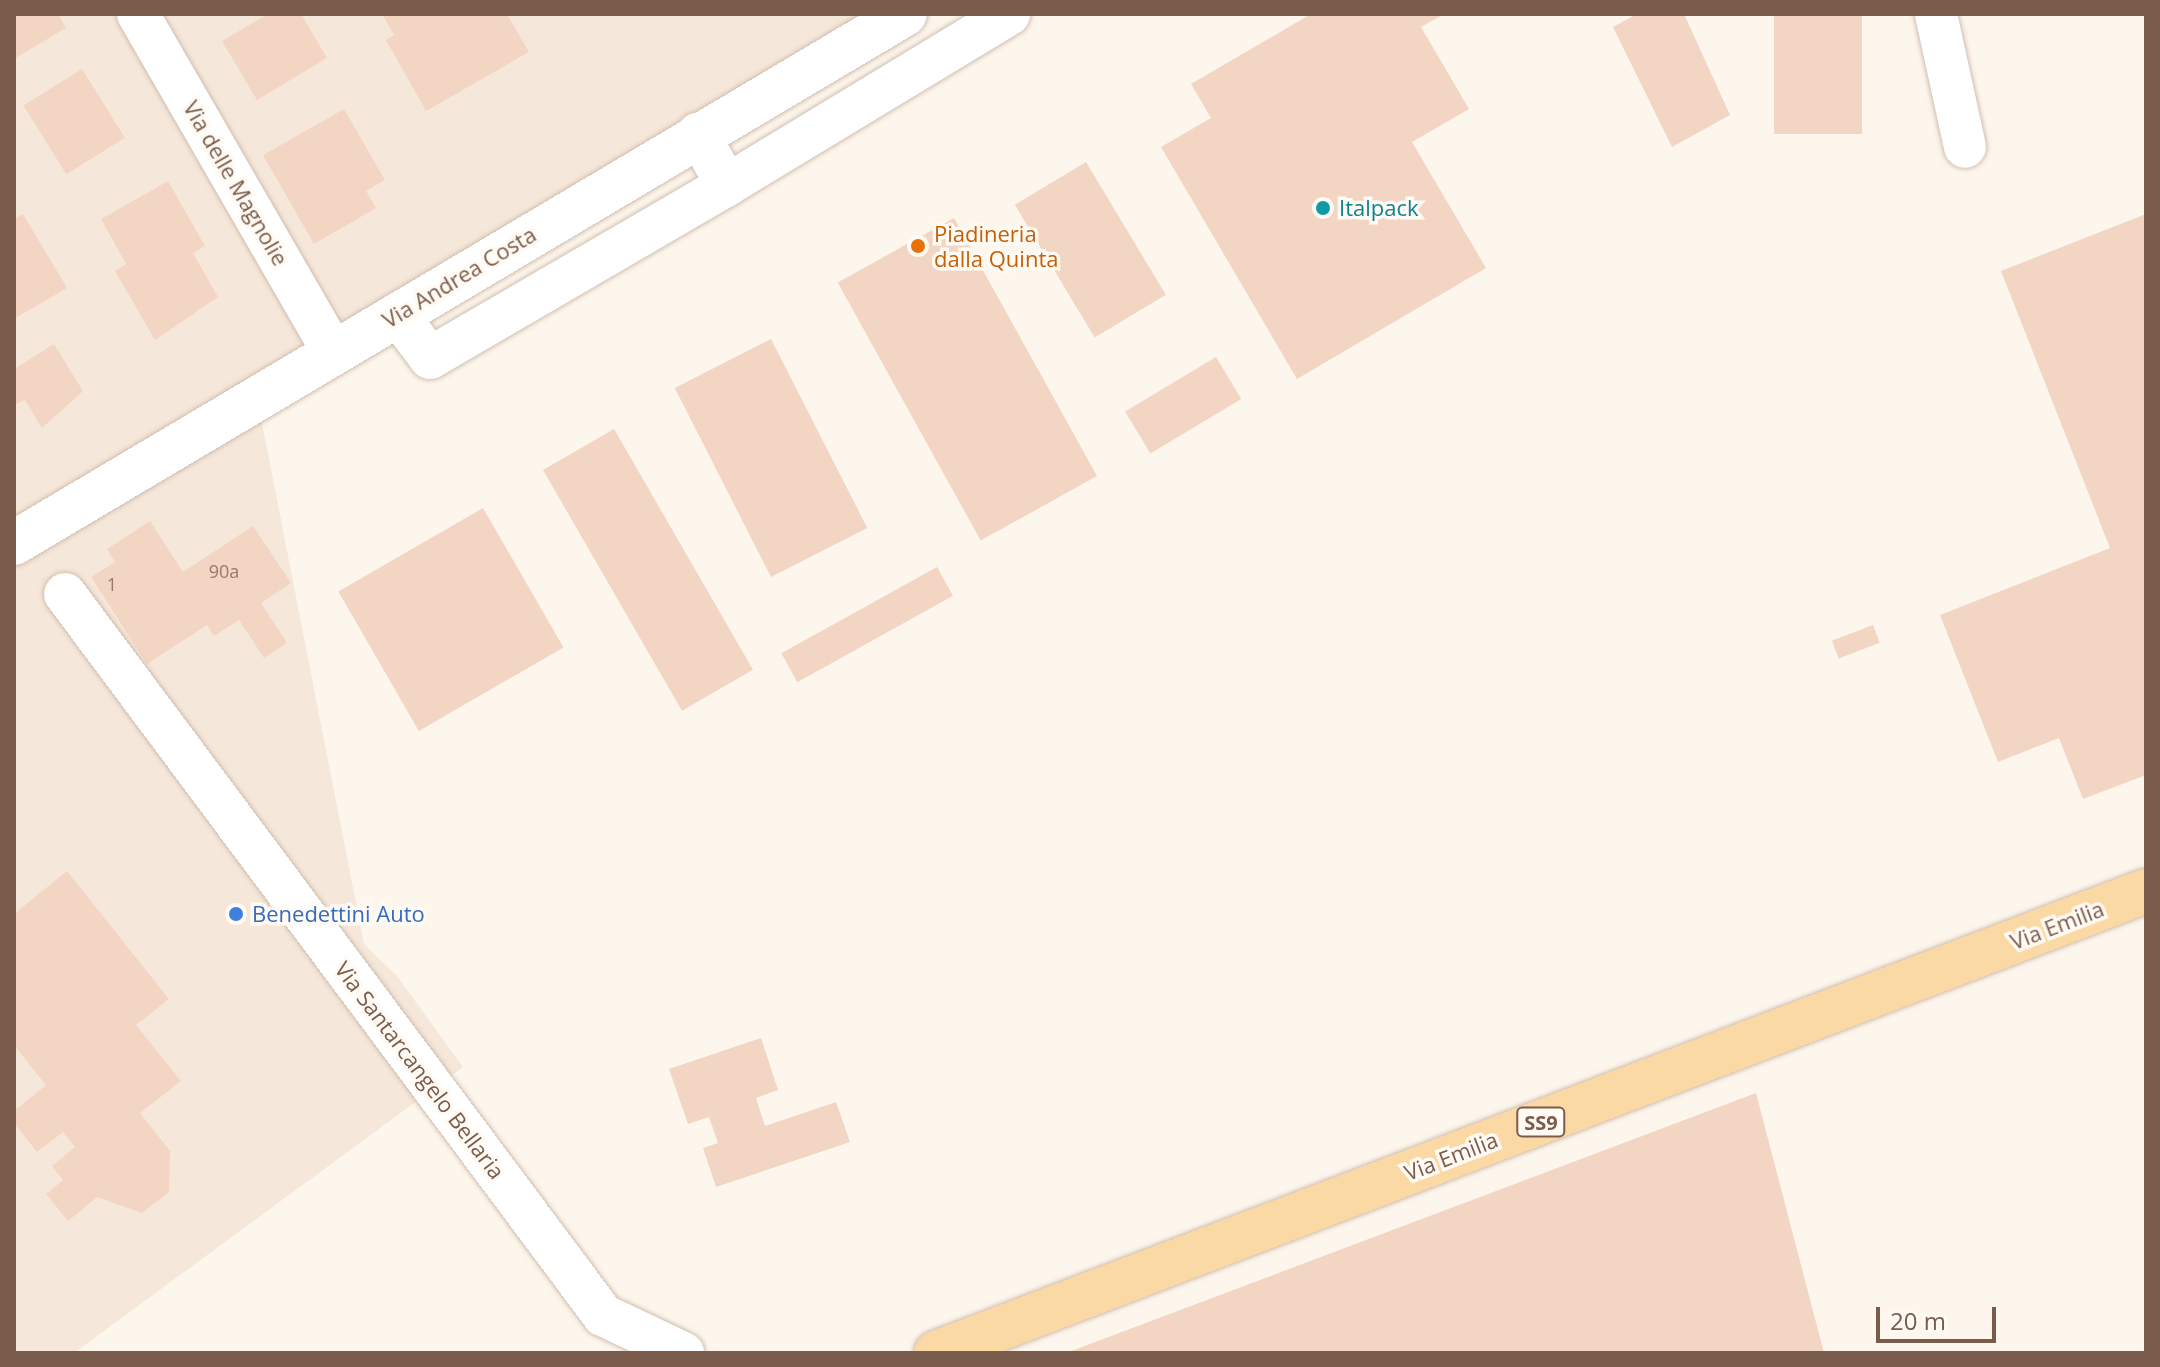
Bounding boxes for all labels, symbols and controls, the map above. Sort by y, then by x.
street label: Via delle Magnolie [178,96,294,270]
place label: Italpack [1339,195,1419,221]
marker: Italpack [1314,199,1332,217]
place label: Piadineria dalla Quinta [934,220,1058,272]
street label: Via Andrea Costa [377,221,541,333]
marker: Piadineria dalla Quinta [909,237,927,255]
house number: 90a [209,560,239,582]
house number: 1 [107,573,117,595]
street label: Via Emilia [2006,895,2108,955]
place label: Benedettini Auto [252,901,425,927]
marker: Benedettini Auto [227,905,245,923]
street label: Via Santarcangelo Bellaria [330,956,510,1184]
road number: SS9 [1515,1106,1567,1138]
street label: Via Emilia [1400,1126,1502,1186]
scale bar [1880,1291,2000,1341]
text: 20 m [1890,1304,1946,1337]

